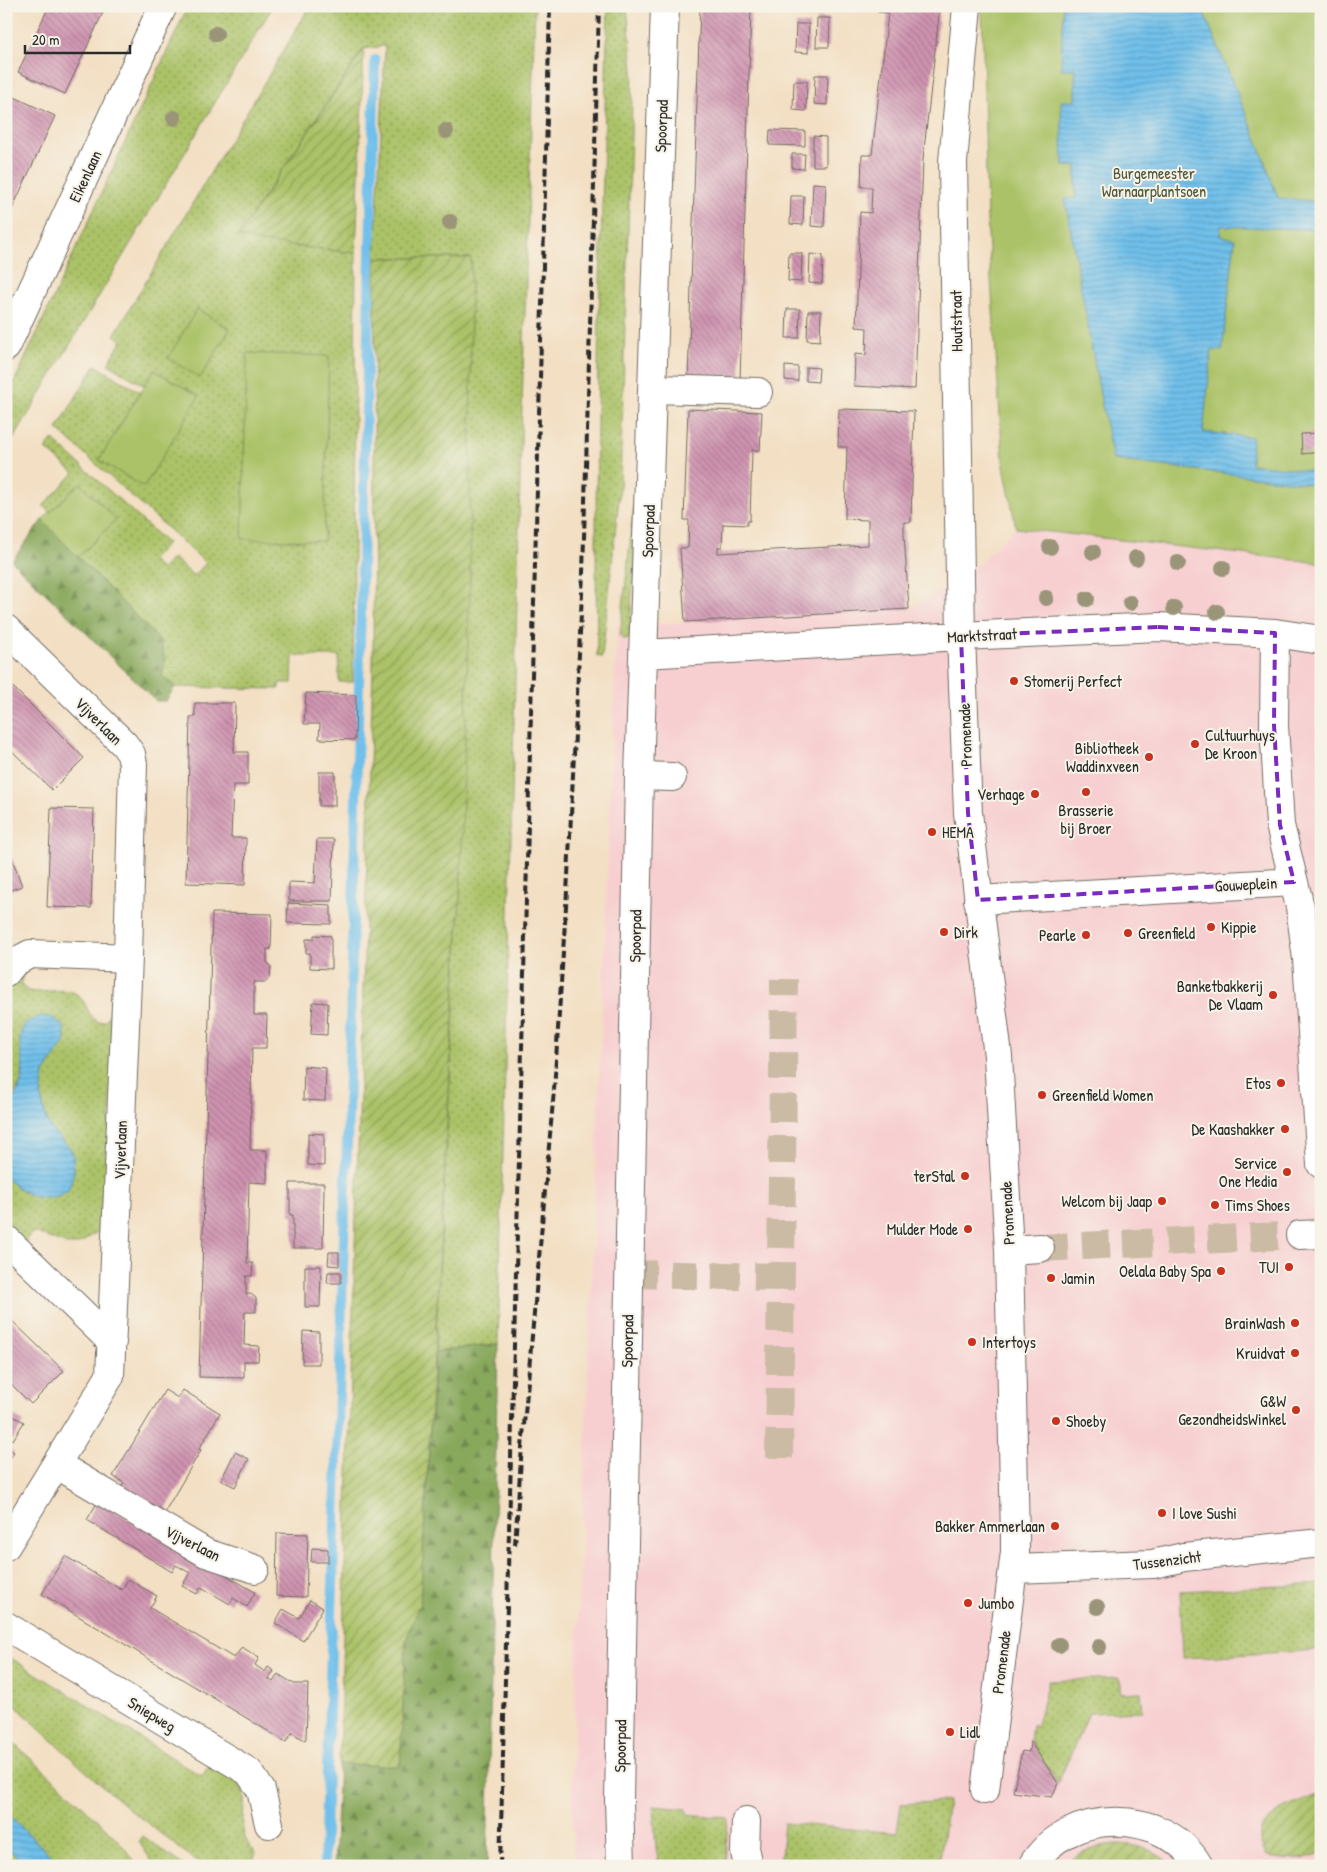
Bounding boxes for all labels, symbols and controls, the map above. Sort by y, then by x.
scale bar [25,22,130,54]
text: 20 m [32,29,59,50]
street label: Spoorpad [649,99,673,153]
street label: Eikenlaan [63,146,107,206]
park label: Burgemeester Warnaarplantsoen [1102,162,1206,202]
street label: Houtstraat [944,289,968,352]
street label: Spoorpad [636,504,660,558]
street label: Marktstraat [946,622,1018,648]
place label: Stomerij Perfect [1024,670,1122,692]
marker: Stomerij Perfect [1008,675,1020,687]
street label: Vijverlaan [70,692,128,750]
street label: Promenade [953,702,977,767]
place label: Cultuurhuys De Kroon [1205,724,1275,764]
place label: Bibliotheek Waddinxveen [1066,737,1139,777]
marker: Cultuurhuys De Kroon [1189,738,1201,750]
marker: Bibliotheek Waddinxveen [1143,751,1155,763]
place label: Verhage [977,783,1026,805]
marker: Brasserie bij Broer [1080,786,1092,798]
marker: Verhage [1029,788,1041,800]
place label: Brasserie bij Broer [1058,799,1114,839]
place label: HEMA [942,821,974,843]
marker: HEMA [926,826,938,838]
street label: Gouweplein [1214,871,1278,897]
street label: Spoorpad [624,910,646,962]
place label: Kippie [1221,916,1257,938]
place label: Dirk [954,921,978,943]
marker: Kippie [1205,921,1217,933]
place label: Greenfield [1138,922,1195,944]
place label: Pearle [1039,924,1077,946]
marker: Dirk [938,926,950,938]
marker: Greenfield [1122,927,1134,939]
marker: Pearle [1080,929,1092,941]
place label: Banketbakkerij De Vlaam [1177,975,1263,1015]
marker: Banketbakkerij De Vlaam [1267,989,1279,1001]
place label: Etos [1246,1072,1271,1094]
marker: Etos [1275,1077,1287,1089]
place label: Greenfield Women [1052,1084,1154,1106]
marker: Greenfield Women [1036,1089,1048,1101]
place label: De Kaashakker [1191,1118,1275,1140]
street label: Vijverlaan [108,1120,132,1180]
marker: De Kaashakker [1279,1123,1291,1135]
place label: Service One Media [1219,1152,1278,1192]
place label: terStal [914,1165,956,1187]
marker: Service One Media [1281,1166,1293,1178]
marker: terStal [959,1170,971,1182]
street label: Promenade [994,1180,1020,1245]
place label: Welcom bij Jaap [1061,1190,1152,1212]
place label: Tims Shoes [1225,1194,1290,1216]
marker: Welcom bij Jaap [1156,1195,1168,1207]
marker: Tims Shoes [1209,1199,1221,1211]
place label: Mulder Mode [887,1218,959,1240]
marker: Mulder Mode [962,1223,974,1235]
place label: TUI [1259,1256,1279,1278]
place label: Oelala Baby Spa [1119,1260,1211,1282]
marker: TUI [1283,1261,1295,1273]
marker: Oelala Baby Spa [1215,1265,1227,1277]
place label: Jamin [1061,1267,1095,1289]
marker: Jamin [1045,1272,1057,1284]
place label: BrainWash [1225,1312,1285,1334]
street label: Spoorpad [616,1315,638,1367]
marker: BrainWash [1289,1317,1301,1329]
place label: Intertoys [982,1331,1036,1353]
marker: Intertoys [966,1336,978,1348]
place label: Kruidvat [1236,1342,1285,1364]
marker: Kruidvat [1289,1347,1301,1359]
place label: G&W GezondheidsWinkel [1178,1390,1287,1430]
marker: G&W GezondheidsWinkel [1290,1404,1302,1416]
place label: Shoeby [1066,1410,1106,1432]
marker: Shoeby [1050,1415,1062,1427]
place label: I love Sushi [1172,1502,1237,1524]
marker: I love Sushi [1156,1507,1168,1519]
place label: Bakker Ammerlaan [935,1515,1045,1537]
street label: Vijverlaan [162,1520,224,1566]
marker: Bakker Ammerlaan [1049,1520,1061,1532]
street label: Tussenzicht [1132,1545,1203,1575]
place label: Jumbo [978,1592,1015,1614]
marker: Jumbo [962,1597,974,1609]
street label: Promenade [986,1628,1016,1695]
street label: Sniepweg [124,1691,180,1737]
street label: Spoorpad [609,1720,631,1772]
place label: Lidl [960,1721,981,1743]
marker: Lidl [944,1726,956,1738]

